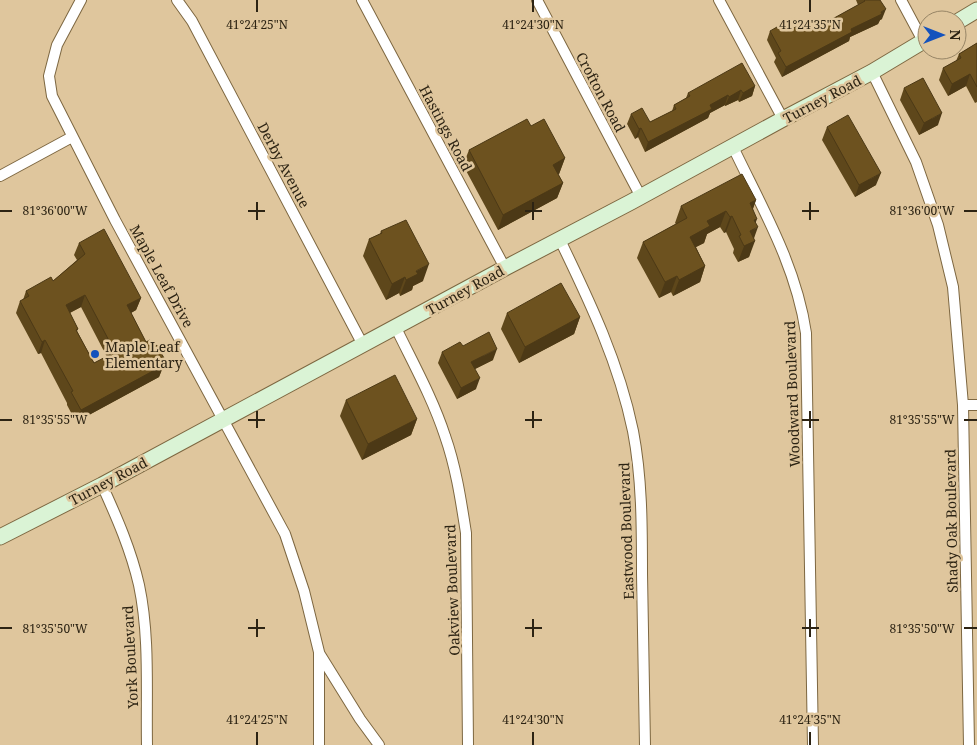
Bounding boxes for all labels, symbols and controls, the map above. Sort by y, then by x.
north arrow [917,10,967,60]
text: 41°24'25"N [226,16,288,33]
text: 41°24'30"N [502,16,564,33]
text: 41°24'35"N [779,16,841,33]
text: N [946,29,965,41]
street label: Crofton Road [572,49,630,136]
street label: Turney Road [780,70,865,128]
street label: Hastings Road [415,82,477,175]
street label: Derby Avenue [254,119,314,211]
text: 81°36'00"W [22,202,88,219]
text: 81°36'00"W [889,202,955,219]
street label: Maple Leaf Drive [126,221,198,331]
street label: Turney Road [423,261,508,319]
street label: Woodward Boulevard [780,320,804,468]
place label: Maple Leaf Elementary [105,337,183,372]
marker: Maple Leaf Elementary [89,348,101,360]
text: 81°35'55"W [22,411,88,428]
text: 81°35'55"W [889,411,955,428]
street label: Shady Oak Boulevard [940,449,962,593]
street label: Turney Road [66,452,151,510]
street label: Eastwood Boulevard [614,462,638,600]
street label: Oakview Boulevard [440,524,464,656]
street label: York Boulevard [118,604,142,710]
text: 81°35'50"W [22,620,88,637]
text: 81°35'50"W [889,620,955,637]
text: 41°24'25"N [226,711,288,728]
text: 41°24'30"N [502,711,564,728]
text: 41°24'35"N [779,711,841,728]

